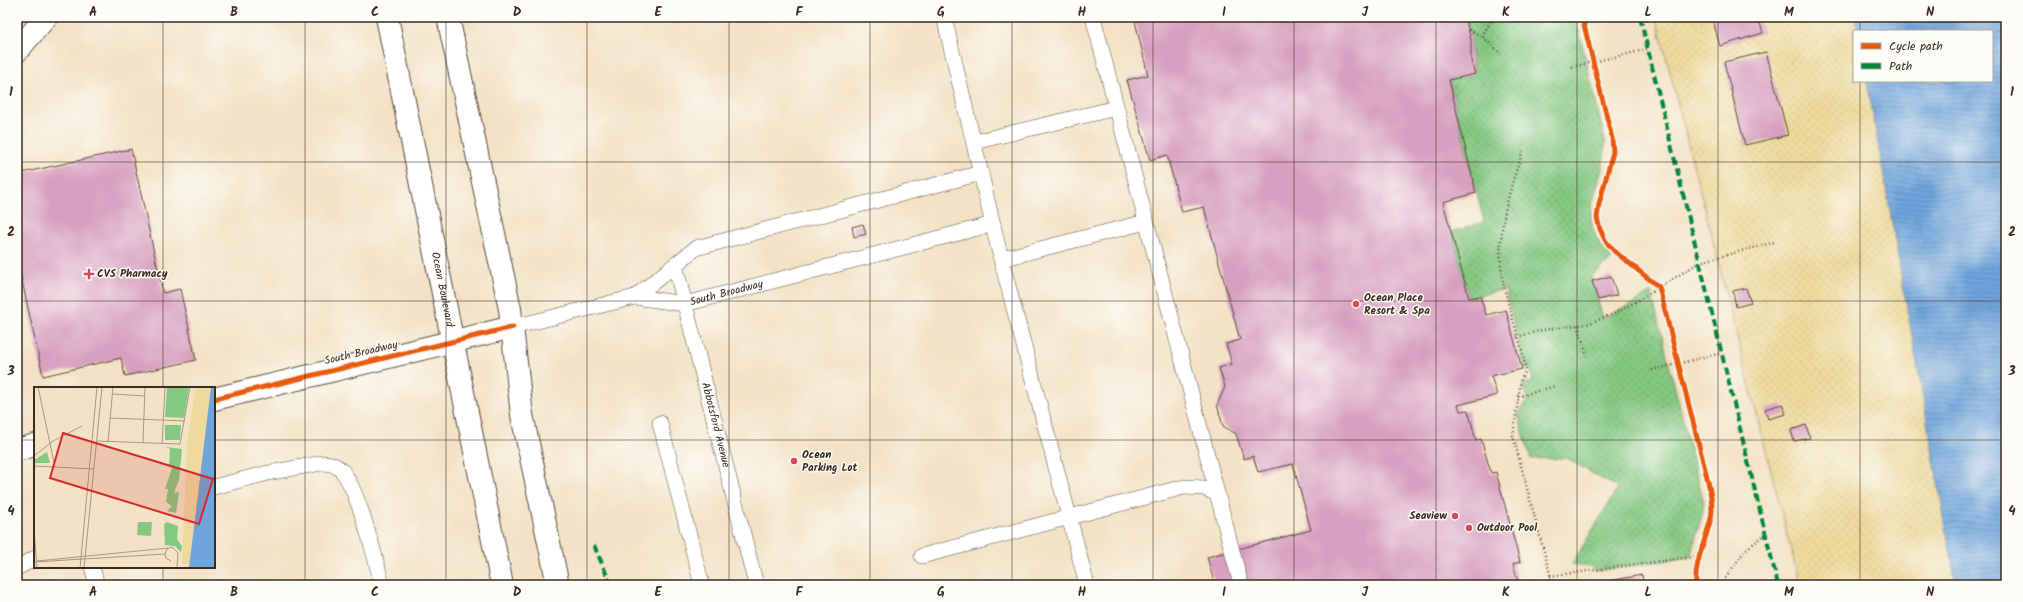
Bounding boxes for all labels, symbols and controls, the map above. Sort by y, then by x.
text: A [89,2,97,23]
text: B [230,2,238,23]
text: C [371,2,379,23]
text: D [513,2,522,23]
text: E [654,2,662,23]
text: F [795,2,803,23]
text: G [937,2,945,23]
text: H [1078,2,1087,23]
text: I [1222,2,1226,23]
text: J [1362,2,1369,23]
text: K [1502,2,1510,23]
text: L [1644,2,1652,23]
text: M [1784,2,1794,23]
text: N [1926,2,1935,23]
legend [1853,30,1993,82]
text: Cycle path [1889,37,1943,56]
text: Path [1889,57,1912,76]
text: 1 [9,82,13,103]
text: 1 [2010,82,2014,103]
text: 2 [7,222,15,243]
text: 2 [2008,222,2016,243]
street label: Ocean Boulevard [426,250,459,329]
place label: CVS Pharmacy [97,265,168,283]
marker: CVS Pharmacy [84,269,94,279]
street label: South Broadway [688,275,766,311]
place label: Ocean Place Resort & Spa [1364,289,1430,320]
marker: Ocean Place Resort & Spa [1351,299,1361,309]
street label: South Broadway [323,336,400,370]
text: 3 [6,361,15,382]
text: 3 [2007,361,2016,382]
street label: Abbotsford Avenue [696,380,735,470]
inset map [34,387,215,568]
place label: Ocean Parking Lot [802,446,859,477]
marker: Ocean Parking Lot [789,456,799,466]
text: 4 [7,501,15,522]
text: 4 [2008,501,2016,522]
place label: Seaview [1409,507,1447,525]
marker: Seaview [1450,511,1460,521]
place label: Outdoor Pool [1477,519,1537,537]
marker: Outdoor Pool [1464,523,1474,533]
text: A [89,582,97,602]
text: B [230,582,238,602]
text: C [371,582,379,602]
text: D [513,582,522,602]
text: E [654,582,662,602]
text: F [795,582,803,602]
text: G [937,582,945,602]
text: H [1078,582,1087,602]
text: I [1222,582,1226,602]
text: J [1362,582,1369,602]
text: K [1502,582,1510,602]
text: L [1644,582,1652,602]
text: M [1784,582,1794,602]
text: N [1926,582,1935,602]

